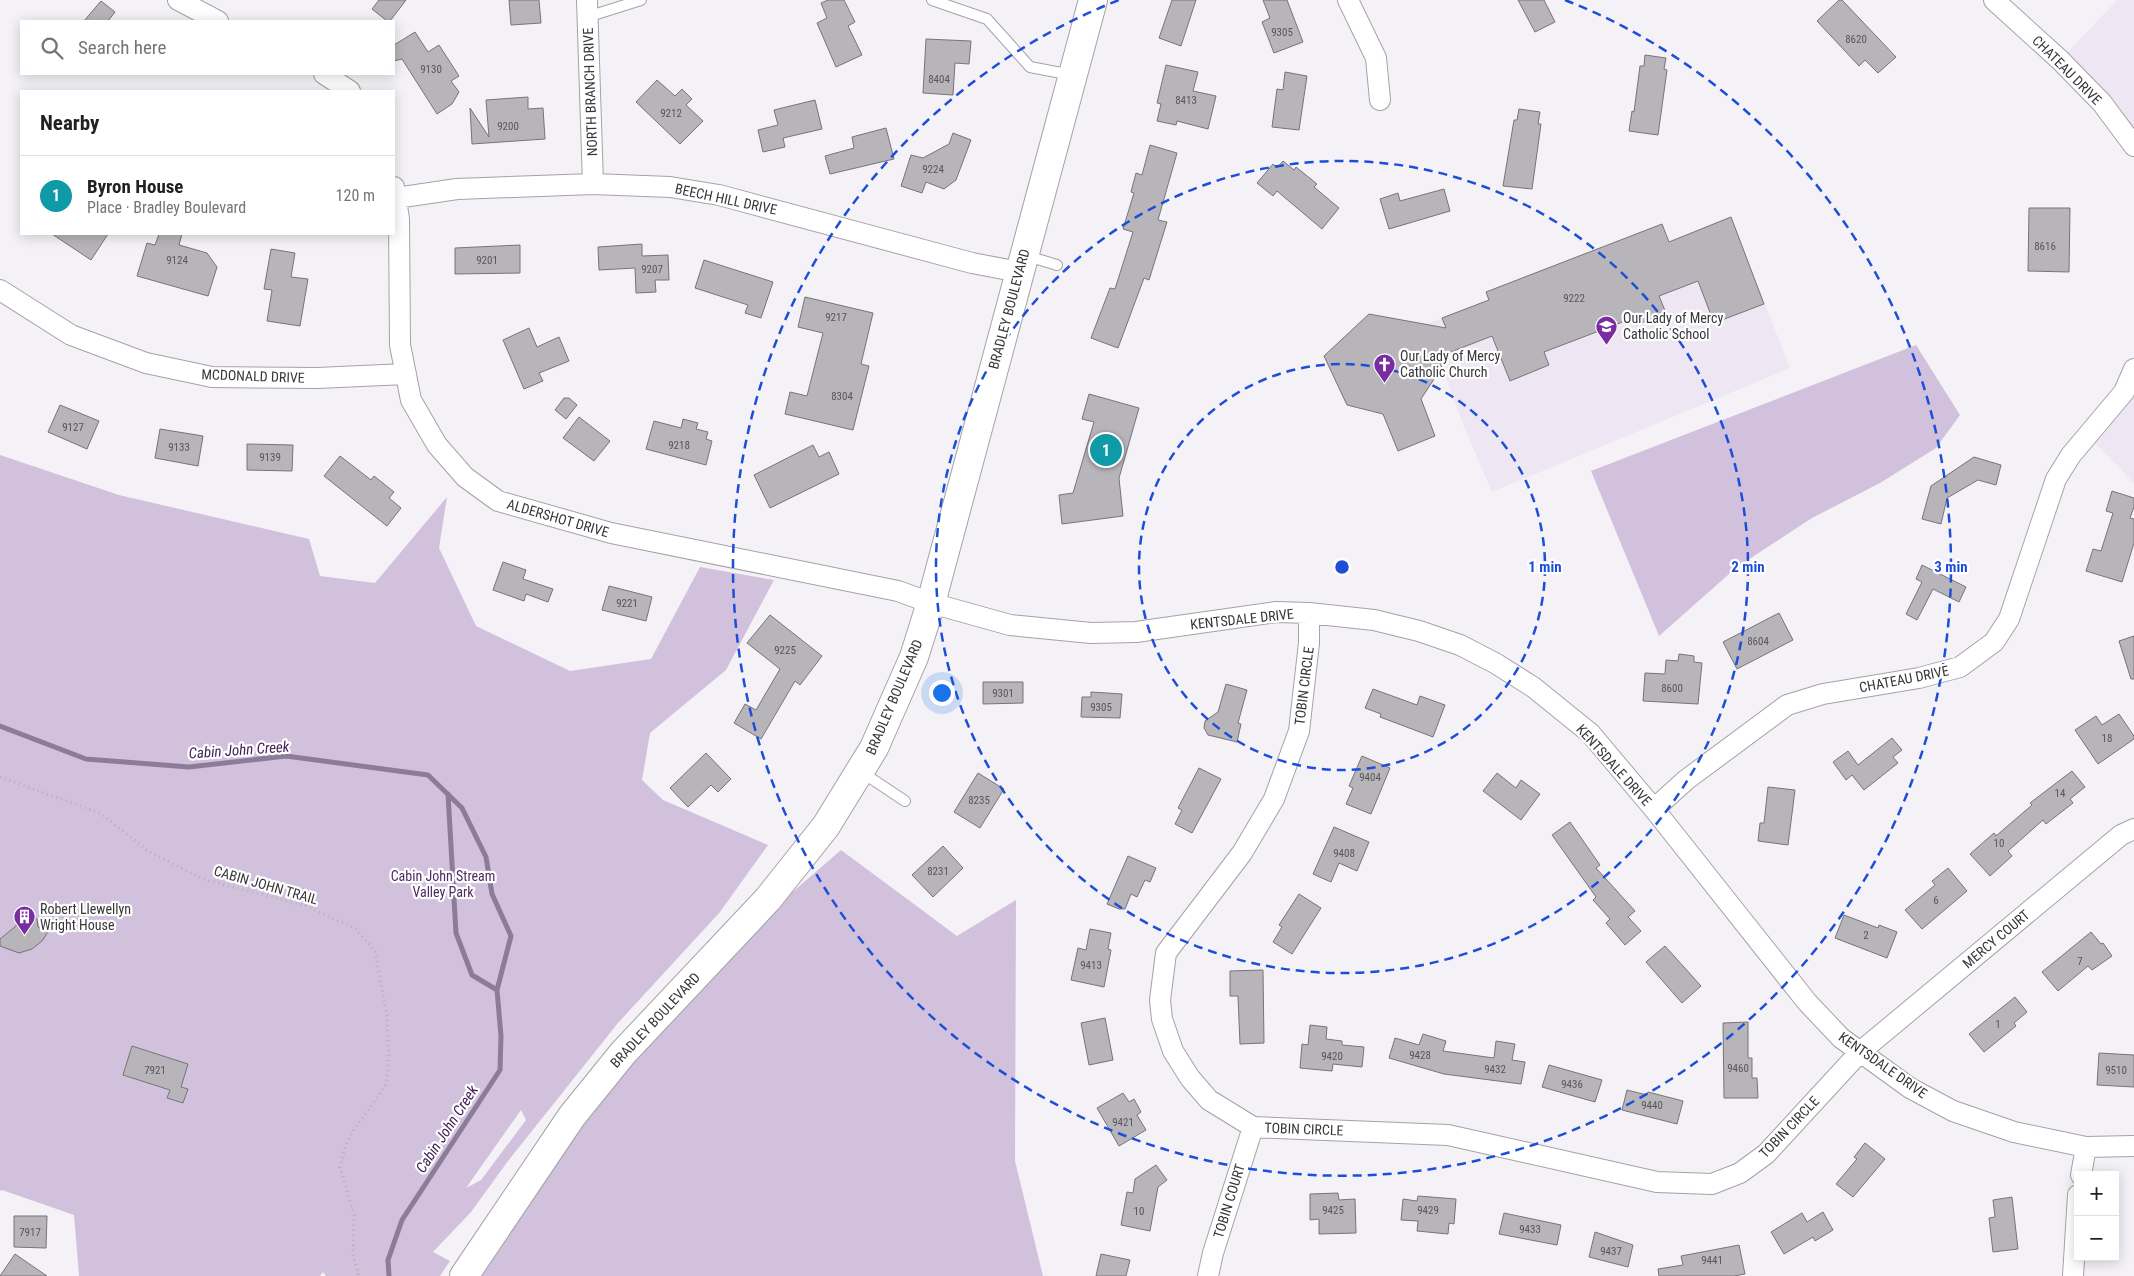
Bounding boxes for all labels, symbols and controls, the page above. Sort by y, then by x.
search box [20,20,395,75]
house number: 9305 [1271,26,1293,39]
street label: NORTH BRANCH DRIVE [580,27,600,157]
street label: CHATEAU DRIVE [2029,32,2105,108]
house number: 8620 [1845,33,1867,46]
icon: search [38,34,66,62]
text: Search here [78,36,166,59]
house number: 9130 [420,63,442,76]
house number: 8404 [928,73,950,86]
house number: 8413 [1175,94,1197,107]
house number: 9212 [660,107,682,120]
text: Nearby [40,111,99,135]
house number: 9200 [497,120,519,133]
house number: 9224 [922,163,944,176]
text: Byron House [87,175,183,198]
street label: BEECH HILL DRIVE [674,180,778,218]
text: 1 [52,186,60,205]
text: 120 m [336,186,375,205]
text: Place · Bradley Boulevard [87,198,246,217]
house number: 8616 [2034,240,2056,253]
street label: BRADLEY BOULEVARD [985,247,1033,371]
house number: 9124 [166,254,188,267]
house number: 9201 [476,254,498,267]
house number: 9207 [641,263,663,276]
house number: 9222 [1563,292,1585,305]
place label: Our Lady of Mercy Catholic School [1623,310,1723,342]
house number: 9217 [825,311,847,324]
school or university icon: Our Lady of Mercy Catholic School [1595,314,1619,345]
place label: Our Lady of Mercy Catholic Church [1400,348,1500,380]
church icon: Our Lady of Mercy Catholic Church [1372,352,1396,383]
street label: MCDONALD DRIVE [201,366,305,386]
house number: 8304 [831,390,853,403]
house number: 9127 [62,421,84,434]
pin: 1 [1090,431,1122,469]
house number: 9218 [668,439,690,452]
house number: 9133 [168,441,190,454]
house number: 9139 [259,451,281,464]
street label: ALDERSHOT DRIVE [505,496,611,540]
centre of rings [1333,558,1351,576]
text: 1 min [1528,558,1562,576]
text: 2 min [1731,558,1765,576]
text: 3 min [1934,558,1968,576]
house number: 9221 [616,597,638,610]
street label: KENTSDALE DRIVE [1189,606,1295,632]
house number: 8604 [1747,635,1769,648]
street label: BRADLEY BOULEVARD [862,637,926,757]
house number: 9225 [774,644,796,657]
street label: TOBIN CIRCLE [1291,646,1317,726]
street label: CHATEAU DRIVE [1858,662,1950,696]
your location [929,680,955,706]
house number: 8600 [1661,682,1683,695]
house number: 9301 [992,687,1014,700]
house number: 9305 [1090,701,1112,714]
street label: KENTSDALE DRIVE [1573,721,1655,809]
house number: 18 [2102,732,2112,745]
water label: Cabin John Creek [188,737,290,762]
house number: 9404 [1359,771,1381,784]
house number: 14 [2055,787,2066,800]
house number: 8235 [968,794,990,807]
house number: 10 [1994,837,2004,850]
house number: 9408 [1333,847,1355,860]
street label: CABIN JOHN TRAIL [212,862,320,908]
house number: 8231 [927,865,949,878]
park label: Cabin John Stream Valley Park [391,868,495,900]
house number: 6 [1933,894,1939,907]
place label: Robert Llewellyn Wright House [40,901,131,933]
building icon: Robert Llewellyn Wright House [12,905,36,936]
street label: MERCY COURT [1960,907,2032,971]
house number: 2 [1863,929,1869,942]
house number: 7 [2077,955,2083,968]
house number: 9413 [1080,959,1102,972]
street label: BRADLEY BOULEVARD [607,969,703,1071]
house number: 1 [1995,1018,2001,1031]
street label: KENTSDALE DRIVE [1836,1029,1930,1101]
house number: 9428 [1409,1049,1431,1062]
house number: 9420 [1321,1050,1343,1063]
house number: 9460 [1727,1062,1749,1075]
house number: 9432 [1484,1063,1506,1076]
house number: 7921 [144,1064,166,1077]
house number: 9510 [2105,1064,2127,1077]
house number: 9436 [1561,1078,1583,1091]
water label: Cabin John Creek [412,1081,482,1176]
street label: TOBIN CIRCLE [1756,1093,1822,1161]
house number: 9440 [1641,1099,1663,1112]
house number: 9421 [1112,1116,1134,1129]
street label: TOBIN CIRCLE [1264,1120,1344,1138]
street label: TOBIN COURT [1210,1162,1248,1240]
map controls [2074,1171,2119,1261]
button: + [2074,1171,2119,1216]
house number: 9425 [1322,1204,1344,1217]
house number: 9429 [1417,1204,1439,1217]
house number: 10 [1134,1205,1144,1218]
button: − [2074,1216,2119,1261]
house number: 9433 [1519,1223,1541,1236]
house number: 7917 [19,1226,41,1239]
house number: 9437 [1600,1245,1622,1258]
house number: 9441 [1701,1254,1723,1267]

